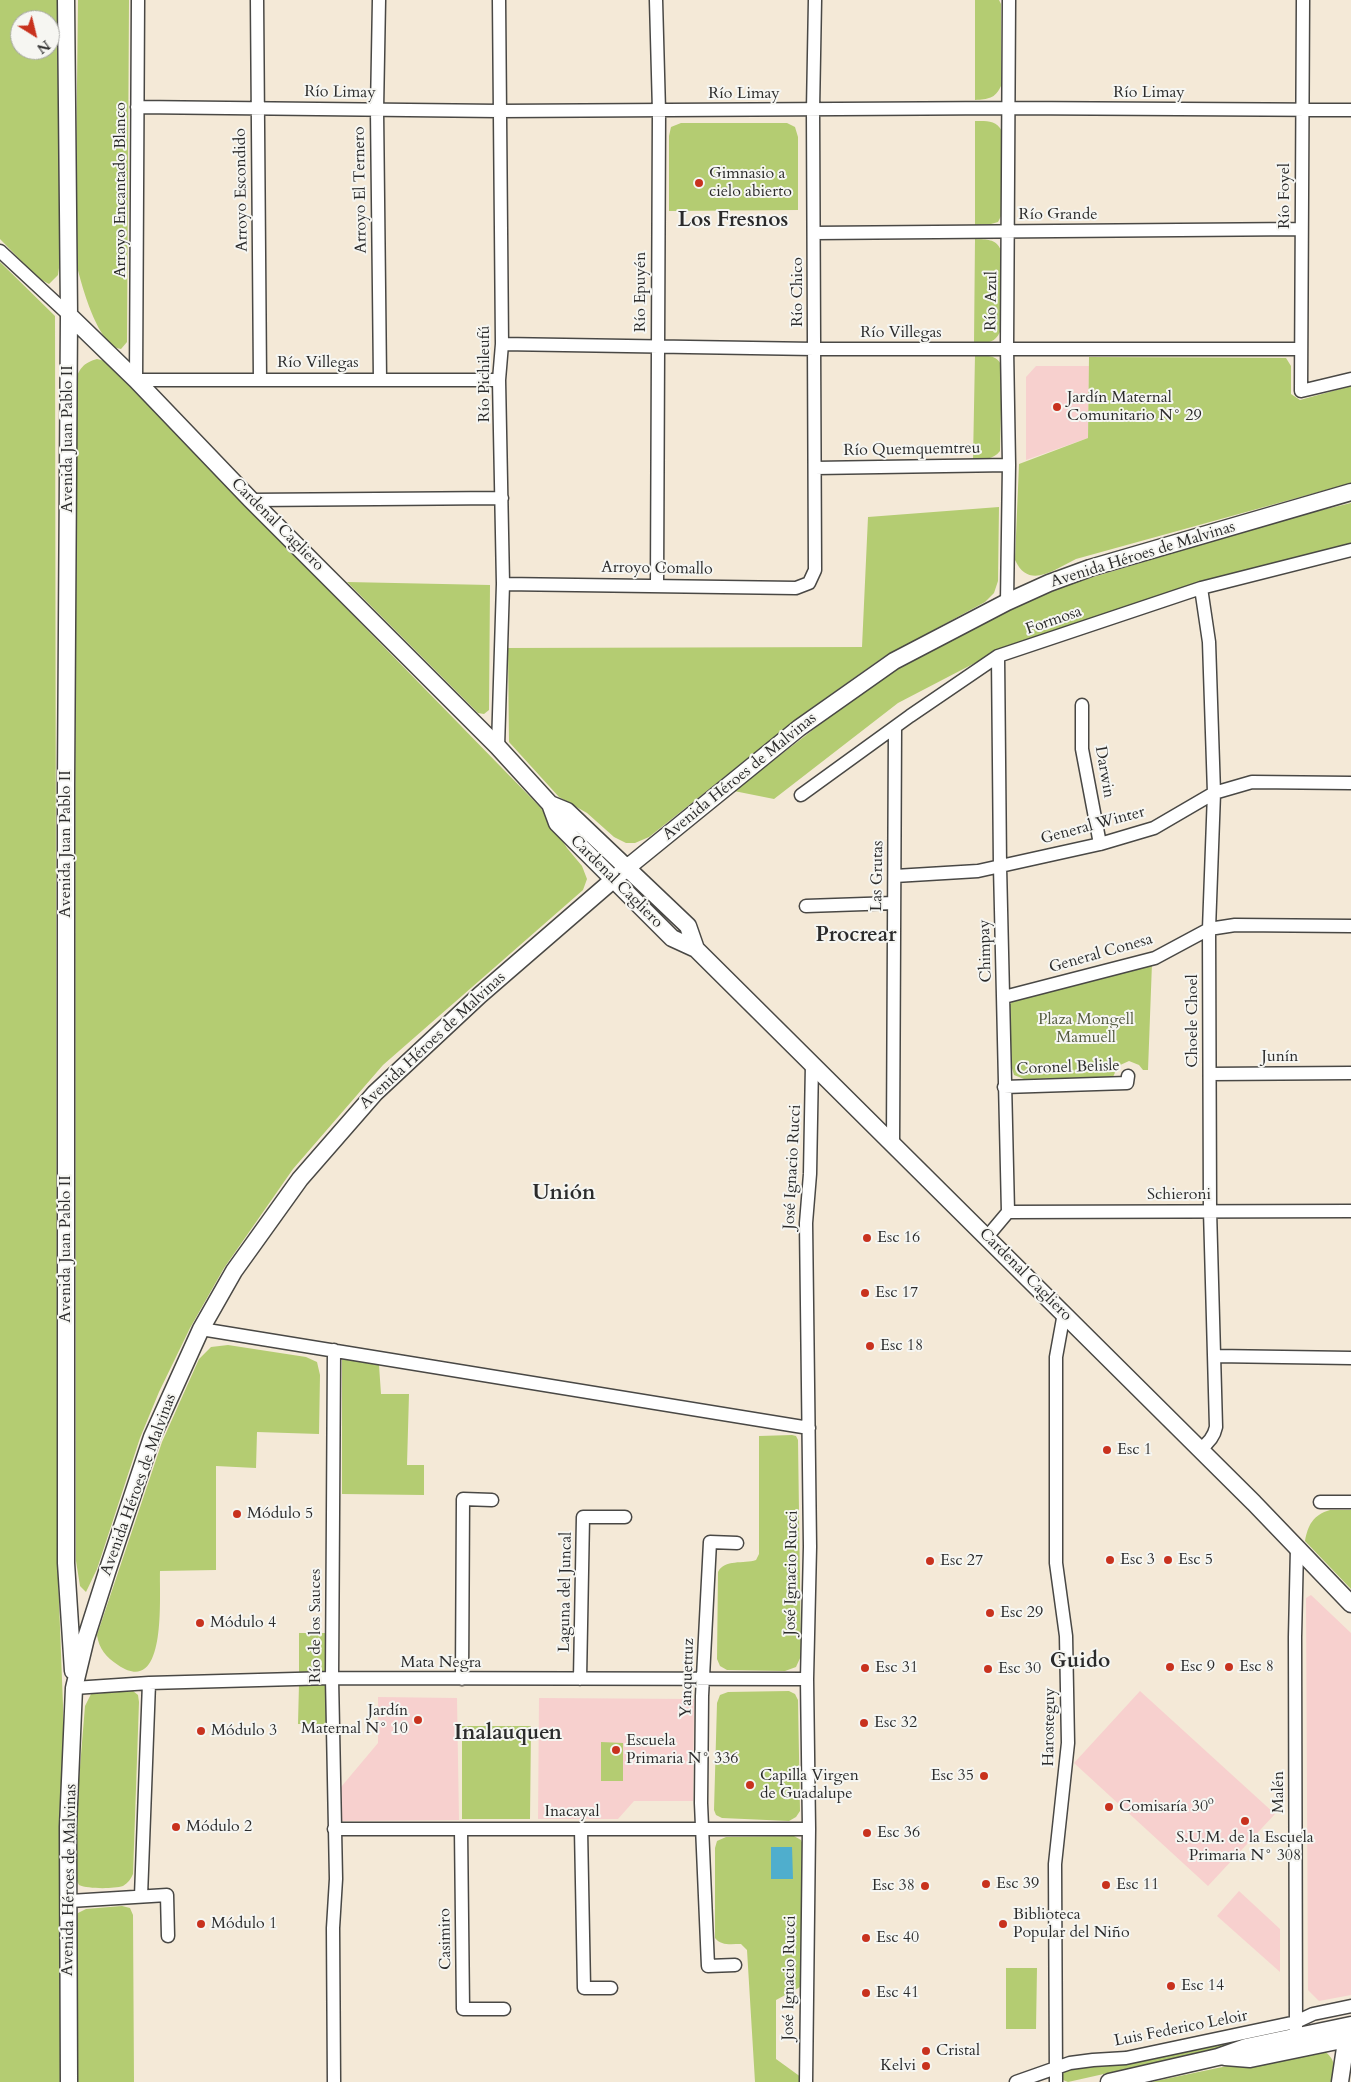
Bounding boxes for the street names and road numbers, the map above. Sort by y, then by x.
street label: Río Limay [304,83,376,103]
street label: Río Limay [1113,83,1185,103]
street label: Río Limay [708,84,780,104]
street label: Arroyo Encantado Blanco [111,102,131,278]
street label: Arroyo El Ternero [350,126,372,254]
street label: Arroyo Escondido [231,128,253,252]
street label: Río Foyel [1275,163,1295,229]
street label: Río Grande [1019,205,1097,225]
street label: Río Epuyén [631,252,651,332]
street label: Río Chico [788,257,808,327]
street label: Río Azul [982,271,1002,331]
street label: Río Villegas [860,323,942,343]
street label: Río Pichileufú [475,326,495,422]
street label: Río Villegas [277,353,359,373]
street label: Avenida Juan Pablo II [58,365,78,513]
street label: Río Quemquemtreu [843,439,981,461]
street label: Cardenal Cagliero [227,475,327,575]
street label: Avenida Héroes de Malvinas [1048,518,1238,592]
street label: Arroyo Comallo [601,558,713,580]
street label: Formosa [1023,602,1085,640]
street label: Avenida Héroes de Malvinas [659,709,821,845]
street label: Darwin [1090,745,1118,799]
street label: Avenida Juan Pablo II [56,770,76,918]
street label: General Winter [1039,803,1147,849]
street label: Cardenal Cagliero [566,832,666,932]
street label: Las Grutas [868,840,888,912]
street label: Chimpay [975,919,997,983]
street label: General Conesa [1047,930,1155,978]
street label: Avenida Héroes de Malvinas [356,968,510,1114]
street label: Choele Choel [1183,974,1203,1068]
street label: Junín [1262,1047,1298,1067]
street label: Coronel Belisle [1016,1057,1120,1079]
street label: José Ignacio Rucci [780,1104,806,1230]
street label: Avenida Juan Pablo II [56,1175,76,1323]
street label: Schieroni [1147,1185,1211,1205]
street label: Cardenal Cagliero [975,1225,1075,1325]
street label: Avenida Héroes de Malvinas [97,1391,181,1579]
street label: José Ignacio Rucci [781,1510,803,1636]
street label: Laguna del Juncal [555,1532,577,1652]
street label: Río de los Sauces [306,1569,326,1683]
street label: Yanquetruz [677,1638,699,1718]
street label: Mata Negra [401,1653,481,1673]
street label: Harosteguy [1040,1688,1060,1766]
street label: Malén [1269,1771,1289,1813]
street label: Avenida Héroes de Malvinas [59,1784,81,1976]
street label: Inacayal [544,1802,600,1822]
street label: Casimiro [436,1908,456,1970]
street label: José Ignacio Rucci [779,1915,801,2041]
street label: Luis Federico Leloir [1113,2007,1249,2051]

